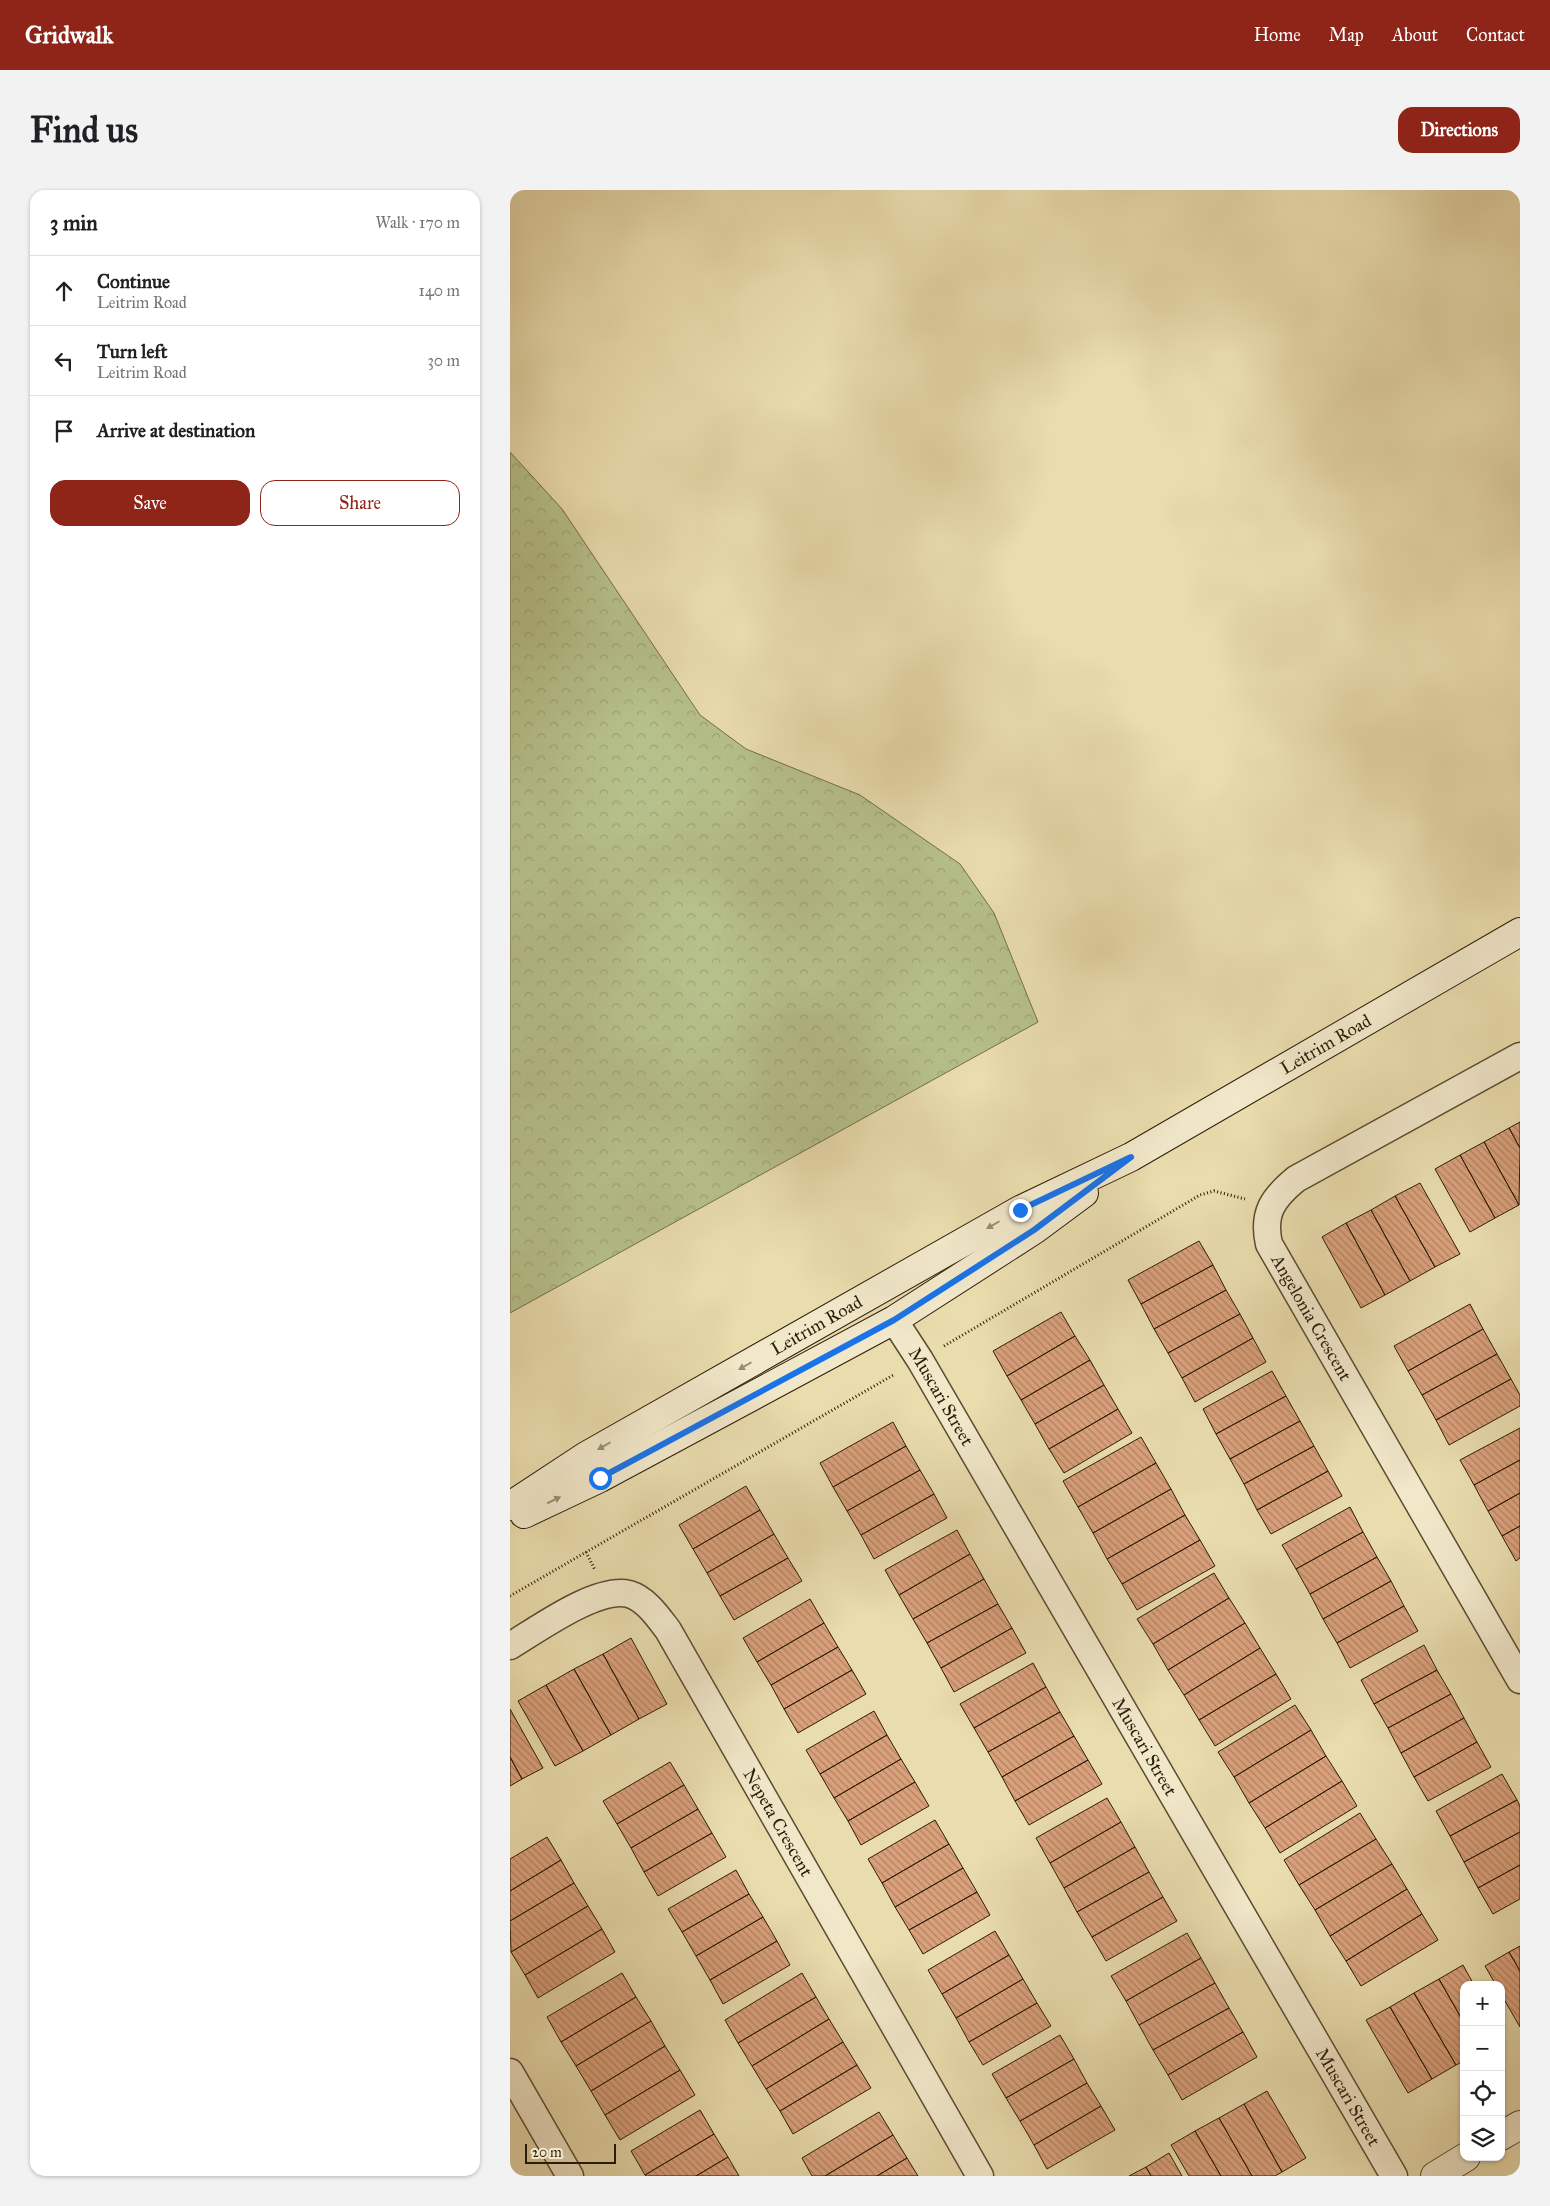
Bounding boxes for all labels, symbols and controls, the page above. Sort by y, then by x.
text: Gridwalk [25,20,113,50]
text: Home [1254,24,1301,46]
text: Map [1329,24,1364,46]
text: About [1392,24,1438,46]
text: Contact [1466,24,1525,46]
button: Directions [1398,107,1520,153]
text: Find us [30,109,138,152]
text: 3 min [50,210,98,236]
text: Walk · 170 m [376,213,460,232]
text: Continue [97,270,170,293]
icon: ahead [50,277,78,305]
text: 140 m [419,281,460,300]
text: Leitrim Road [97,293,187,312]
text: Turn left [97,340,167,363]
icon: left [50,347,78,375]
text: 30 m [427,351,460,370]
text: Leitrim Road [97,363,187,382]
icon: arrive [50,417,78,445]
text: Arrive at destination [97,419,255,442]
button: Save [50,480,250,526]
button: Share [260,480,460,526]
street label: Leitrim Road [1277,1009,1375,1079]
route end [1009,1199,1032,1222]
one-way arrow [986,1221,1001,1229]
street label: Angelonia Crescent [1266,1250,1357,1385]
street label: Leitrim Road [767,1291,866,1360]
street label: Muscari Street [904,1343,979,1450]
one-way arrow [739,1361,752,1370]
one-way arrow [597,1442,611,1450]
route start [589,1467,612,1490]
one-way arrow [547,1496,561,1504]
street label: Muscari Street [1108,1694,1182,1800]
street label: Nepeta Crescent [738,1765,818,1881]
map controls [1460,1981,1505,2161]
button: + [1460,1981,1505,2026]
button: − [1460,2026,1505,2071]
street label: Muscari Street [1311,2044,1386,2151]
button: locate [1460,2071,1505,2116]
button: layers [1460,2116,1505,2161]
scale bar [525,2141,616,2164]
text: 20 m [532,2144,562,2161]

